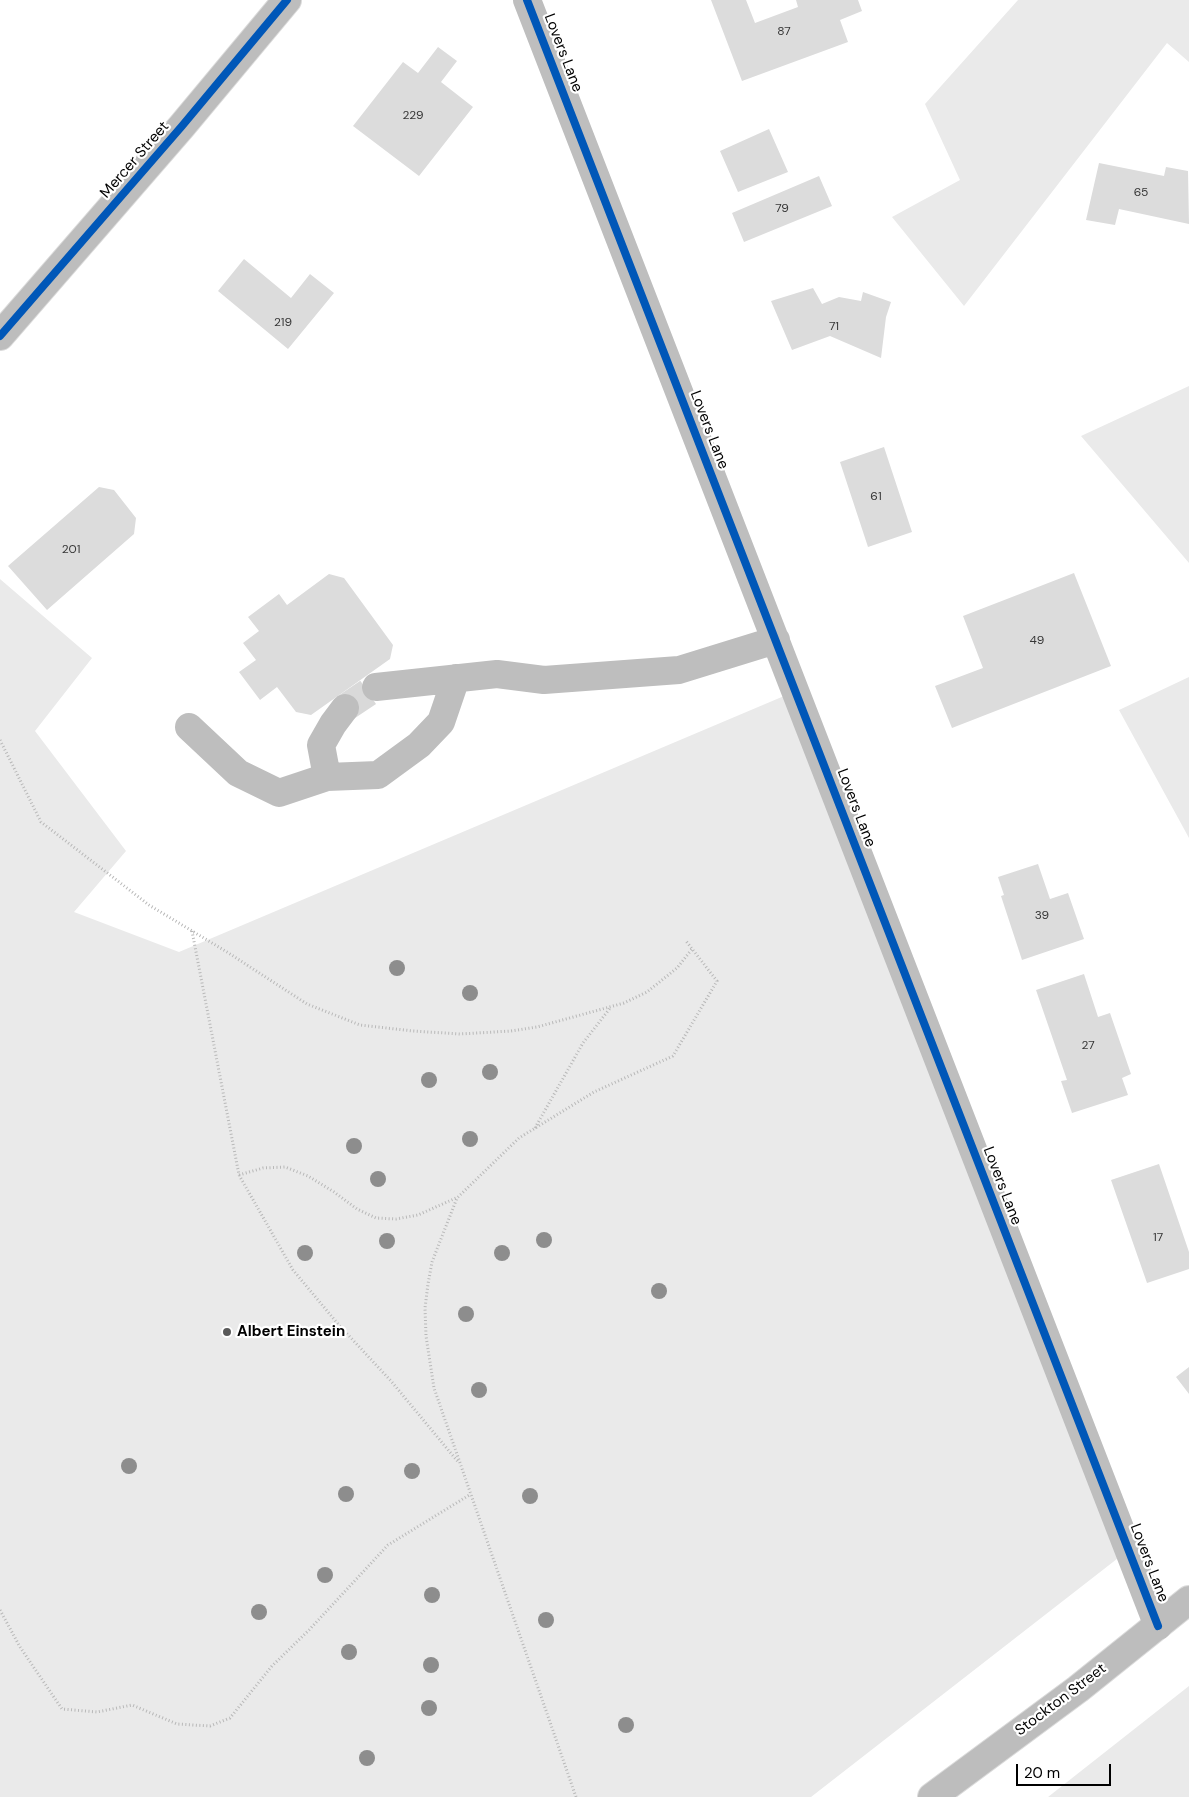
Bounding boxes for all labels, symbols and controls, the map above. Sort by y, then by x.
street label: Lovers Lane [540,11,586,95]
house number: 87 [777,25,791,39]
house number: 229 [402,109,424,123]
street label: Mercer Street [97,118,173,202]
house number: 65 [1134,186,1148,200]
house number: 79 [775,202,789,216]
house number: 219 [274,316,292,330]
house number: 71 [829,320,839,334]
street label: Lovers Lane [686,388,732,472]
house number: 61 [870,490,882,504]
house number: 201 [62,543,80,557]
house number: 49 [1030,634,1044,648]
street label: Lovers Lane [833,766,879,850]
house number: 39 [1035,909,1049,923]
house number: 27 [1081,1039,1095,1053]
street label: Lovers Lane [979,1144,1025,1228]
house number: 17 [1153,1231,1163,1245]
place label: Albert Einstein [237,1323,345,1341]
marker: Albert Einstein [221,1326,233,1338]
street label: Lovers Lane [1126,1521,1172,1605]
street label: Stockton Street [1012,1660,1110,1740]
scale bar [1019,1754,1114,1786]
text: 20 m [1024,1763,1060,1783]

